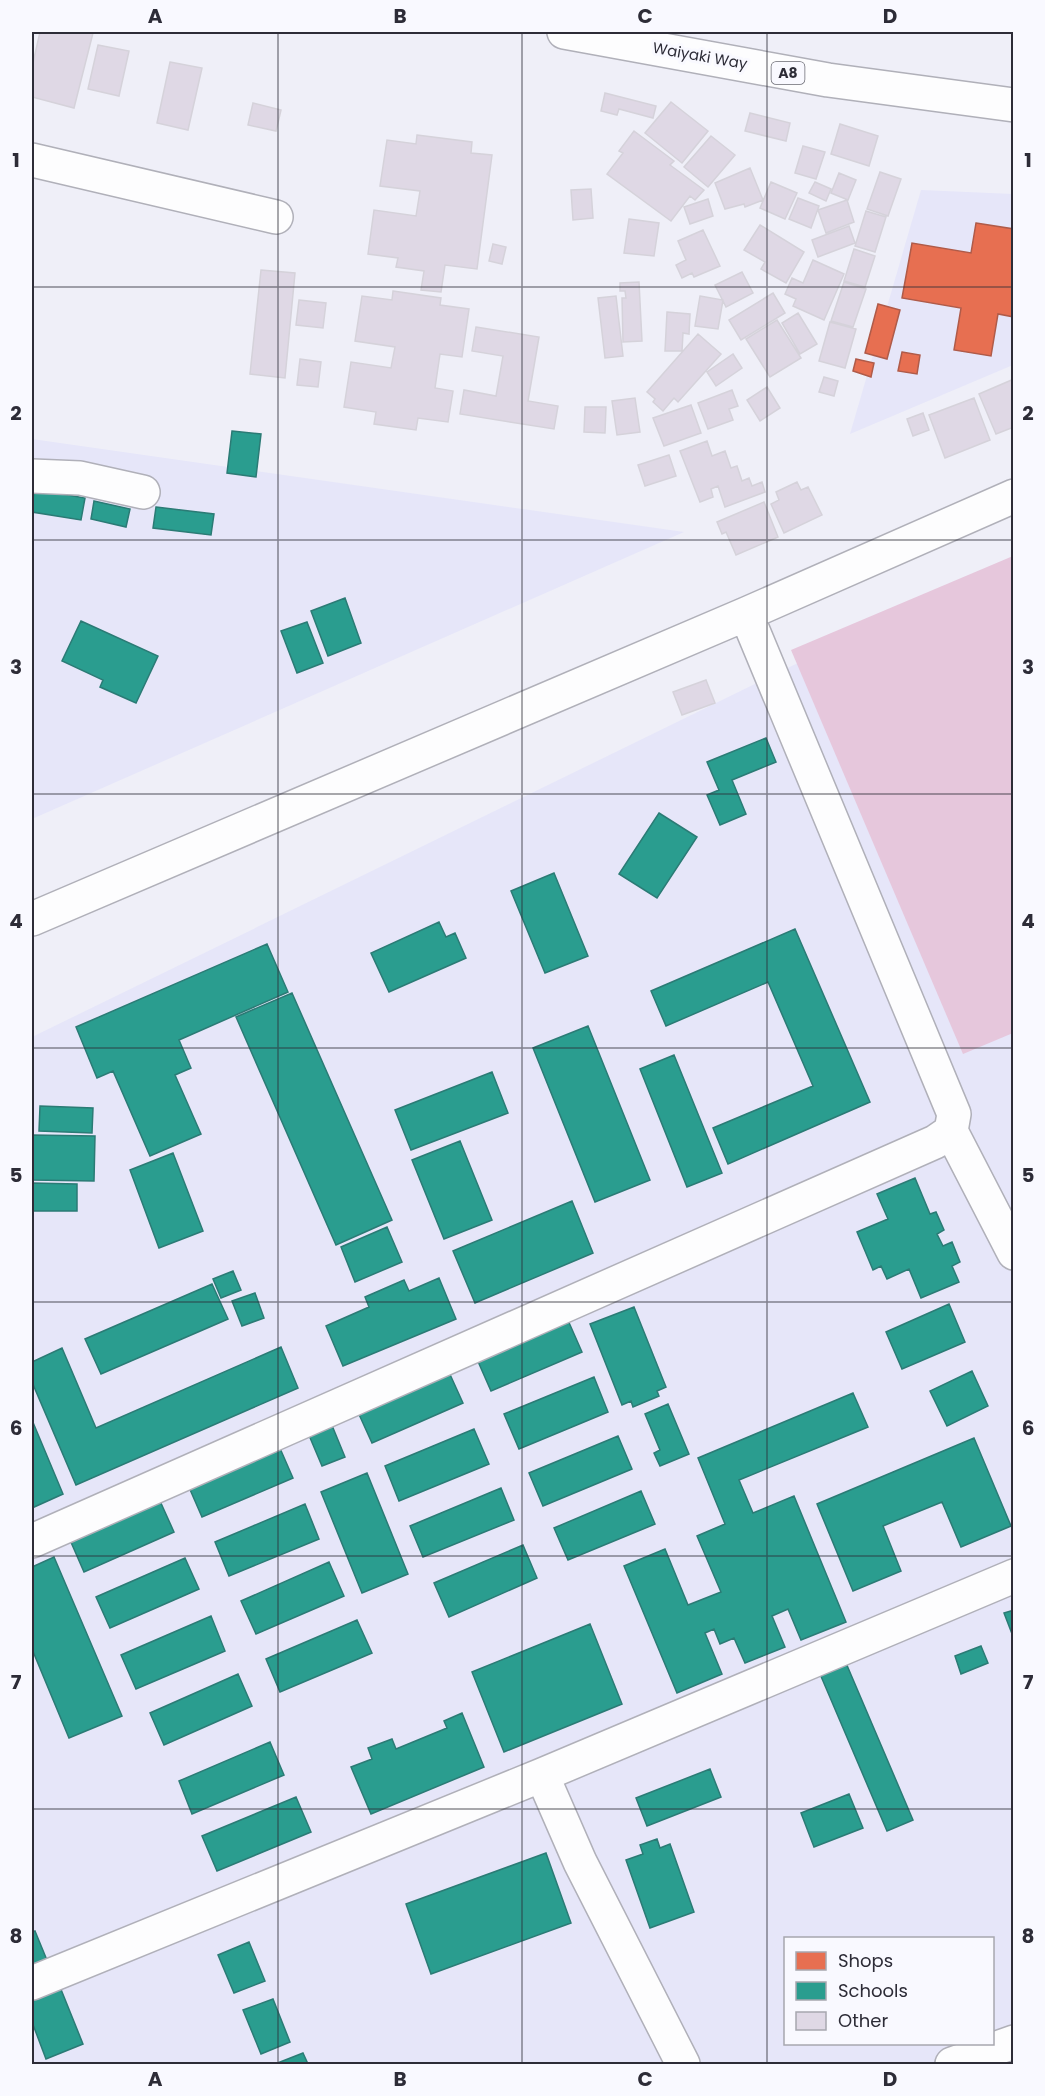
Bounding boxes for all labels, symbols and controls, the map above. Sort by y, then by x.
text: A [148,2,163,30]
text: B [393,2,407,30]
text: C [637,2,653,30]
text: D [883,2,897,30]
street label: Waiyaki Way [651,37,750,74]
road number: A8 [772,62,804,84]
text: 1 [12,146,20,174]
text: 1 [1024,146,1032,174]
text: 2 [10,399,22,427]
text: 2 [1022,399,1034,427]
text: 3 [10,653,22,681]
text: 3 [1022,653,1034,681]
text: 4 [9,907,23,935]
text: 4 [1021,907,1035,935]
text: 5 [10,1161,23,1189]
text: 5 [1022,1161,1035,1189]
text: 6 [10,1414,22,1442]
text: 6 [1022,1414,1034,1442]
text: 7 [11,1668,22,1696]
text: 7 [1023,1668,1034,1696]
text: 8 [10,1922,22,1950]
text: 8 [1022,1922,1034,1950]
legend [784,1937,994,2045]
text: Shops [838,1948,893,1973]
text: Schools [838,1978,908,2003]
text: Other [838,2008,888,2033]
text: A [148,2065,163,2093]
text: B [393,2065,407,2093]
text: C [637,2065,653,2093]
text: D [883,2065,897,2093]

